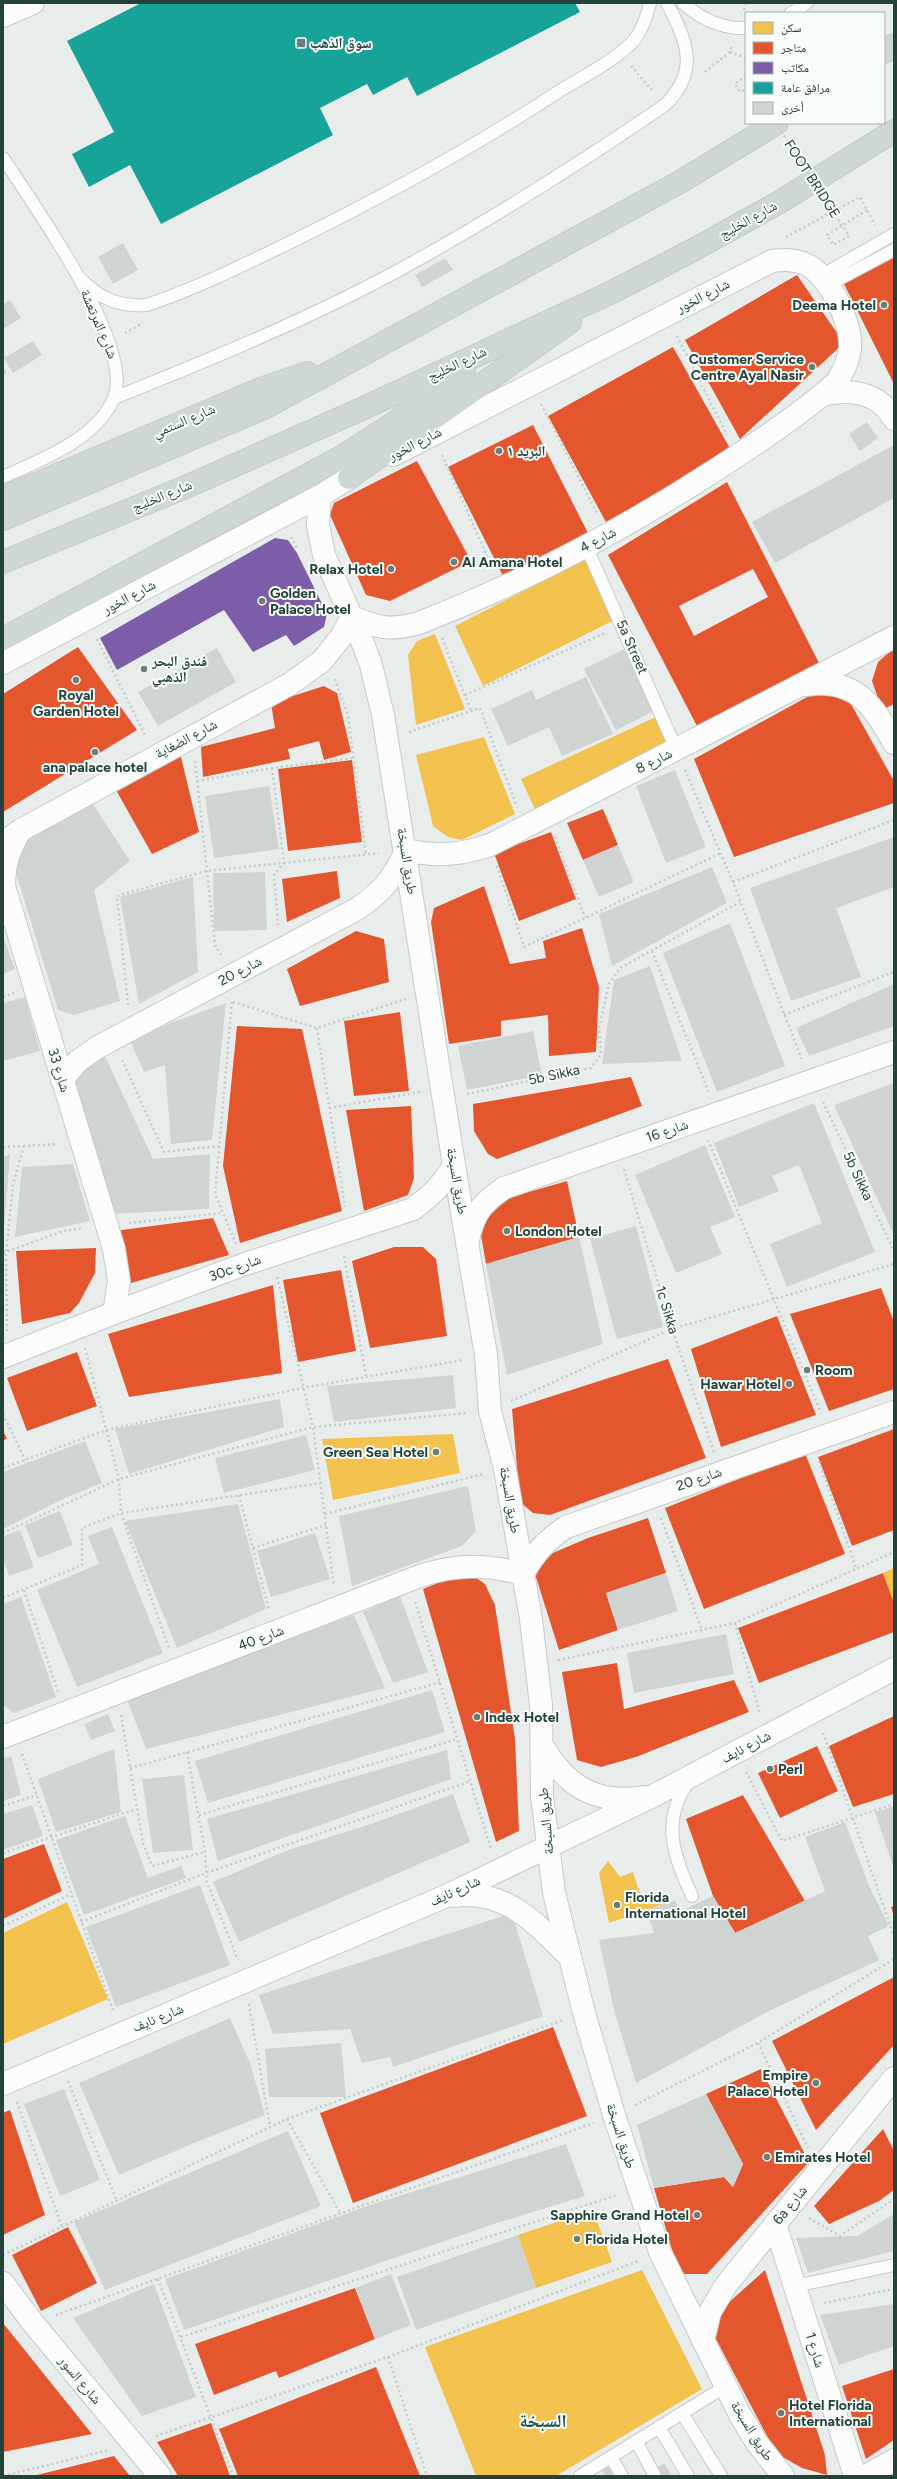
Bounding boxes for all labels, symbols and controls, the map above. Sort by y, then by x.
legend [745,12,885,124]
text: سكن [781,21,802,35]
place label: سوق الذهب [310,35,372,52]
marker: سوق الذهب [295,37,307,49]
text: متاجر [780,41,806,55]
text: مكاتب [781,61,809,75]
text: مرافق عامة [781,81,830,95]
text: أخرى [781,101,804,115]
street label: FOOT BRIDGE [780,137,844,221]
street label: شارع الخليج [716,197,780,244]
street label: شارع الخور [673,275,733,318]
street label: شارع المرتعشة [76,287,121,362]
place label: Deema Hotel [792,297,876,314]
marker: Deema Hotel [879,300,889,310]
street label: شارع الخليج [425,343,490,386]
place label: Customer Service Centre Ayal Nasir [689,351,805,384]
marker: Customer Service Centre Ayal Nasir [807,362,817,372]
street label: شارع الستمي [150,400,219,444]
street label: شارع الخور [385,423,445,466]
place label: البريد ١ [507,443,545,460]
marker: البريد ١ [494,446,504,456]
street label: شارع الخليج [129,476,195,517]
street label: شارع 4 [577,523,620,557]
place label: Al Amana Hotel [462,554,563,571]
marker: Al Amana Hotel [449,557,459,567]
place label: Relax Hotel [309,561,383,578]
marker: Relax Hotel [386,564,396,574]
street label: شارع الخور [99,576,159,619]
place label: Golden Palace Hotel [270,585,351,618]
marker: Golden Palace Hotel [257,596,267,606]
street label: 5a Street [612,617,652,677]
place label: فندق البحر الذهبي [151,653,207,688]
marker: فندق البحر الذهبي [139,664,149,674]
marker: Royal Garden Hotel [71,675,81,685]
place label: Royal Garden Hotel [33,687,119,720]
street label: شارع الضغاية [152,716,220,763]
street label: شارع 8 [633,745,676,778]
marker: ana palace hotel [90,747,100,757]
place label: ana palace hotel [43,759,147,776]
street label: طريق السبخة [392,826,421,896]
street label: شارع 20 [215,952,265,990]
street label: شارع 33 [43,1046,74,1094]
street label: 5b Sikka [527,1061,581,1089]
street label: شارع 16 [644,1116,691,1147]
street label: طريق السبخة [442,1146,471,1216]
street label: 5b Sikka [839,1149,877,1203]
place label: London Hotel [515,1223,602,1240]
marker: London Hotel [502,1226,512,1236]
street label: 30c شارع [207,1251,264,1286]
street label: 1c Sikka [652,1284,682,1336]
place label: Room [815,1362,853,1379]
marker: Room [802,1365,812,1375]
place label: Hawar Hotel [700,1376,781,1393]
marker: Hawar Hotel [784,1379,794,1389]
place label: Green Sea Hotel [323,1444,428,1461]
marker: Green Sea Hotel [431,1447,441,1457]
street label: شارع 20 [674,1463,724,1496]
street label: طريق السبخة [495,1465,524,1535]
street label: شارع 40 [236,1622,287,1655]
place label: Index Hotel [485,1709,559,1726]
marker: Index Hotel [472,1712,482,1722]
street label: شارع نايف [718,1727,774,1768]
place label: Perl [778,1761,803,1778]
marker: Perl [765,1764,775,1774]
street label: طريق السبخة [535,1787,558,1855]
street label: شارع نايف [427,1872,483,1911]
place label: Florida International Hotel [625,1889,746,1922]
marker: Florida International Hotel [612,1900,622,1910]
street label: شارع نايف [130,2000,186,2037]
place label: Empire Palace Hotel [727,2067,808,2100]
marker: Empire Palace Hotel [811,2078,821,2088]
street label: طريق السبخة [602,2101,640,2171]
place label: Emirates Hotel [775,2149,870,2166]
marker: Emirates Hotel [762,2152,772,2162]
street label: 6a شارع [769,2182,812,2229]
place label: Sapphire Grand Hotel [550,2207,689,2224]
marker: Sapphire Grand Hotel [692,2210,702,2220]
place label: Florida Hotel [585,2231,668,2248]
marker: Florida Hotel [572,2234,582,2244]
street label: شارع 1 [801,2330,828,2370]
street label: شارع السور [54,2352,105,2408]
place label: Hotel Florida International [789,2397,872,2430]
street label: طريق السبخة [726,2398,777,2465]
marker: Hotel Florida International [776,2408,786,2418]
district label: السبخة [519,2410,567,2432]

